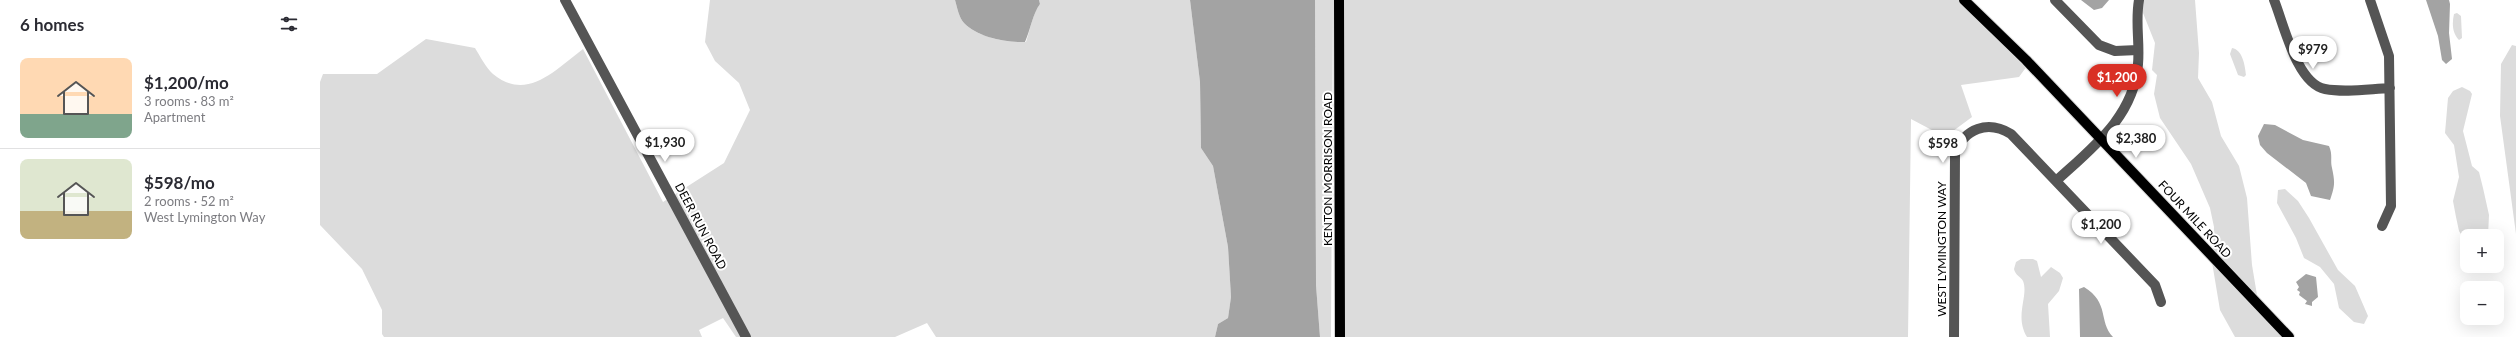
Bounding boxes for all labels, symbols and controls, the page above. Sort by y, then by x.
icon: filters [278,13,300,35]
text: 6 homes [20,14,84,35]
pin: $979 [2289,36,2337,70]
text: $979 [2298,41,2328,57]
pin: $1,200 [2084,64,2150,98]
text: $1,200 [2097,69,2137,85]
text: $1,200/mo [144,72,229,93]
icon: home [52,74,100,122]
street label: KENTON MORRISON ROAD [1320,92,1335,246]
text: 3 rooms · 83 m² [144,93,234,109]
text: Apartment [144,109,205,125]
pin: $2,380 [2103,125,2169,159]
pin: $1,930 [632,129,698,163]
pin: $598 [1919,130,1967,164]
text: $2,380 [2116,130,2156,146]
text: $1,930 [645,134,685,150]
text: $598 [1928,135,1958,151]
text: $598/mo [144,172,215,193]
icon: home [52,175,100,223]
street label: FOUR MILE ROAD [2155,177,2235,261]
street label: DEER RUN ROAD [672,180,730,272]
street label: WEST LYMINGTON WAY [1934,181,1949,317]
text: 2 rooms · 52 m² [144,193,234,209]
text: West Lymington Way [144,209,265,225]
pin: $1,200 [2068,211,2134,245]
text: $1,200 [2081,216,2121,232]
map controls [2460,229,2504,325]
button: + [2460,229,2504,273]
button: − [2460,281,2504,325]

